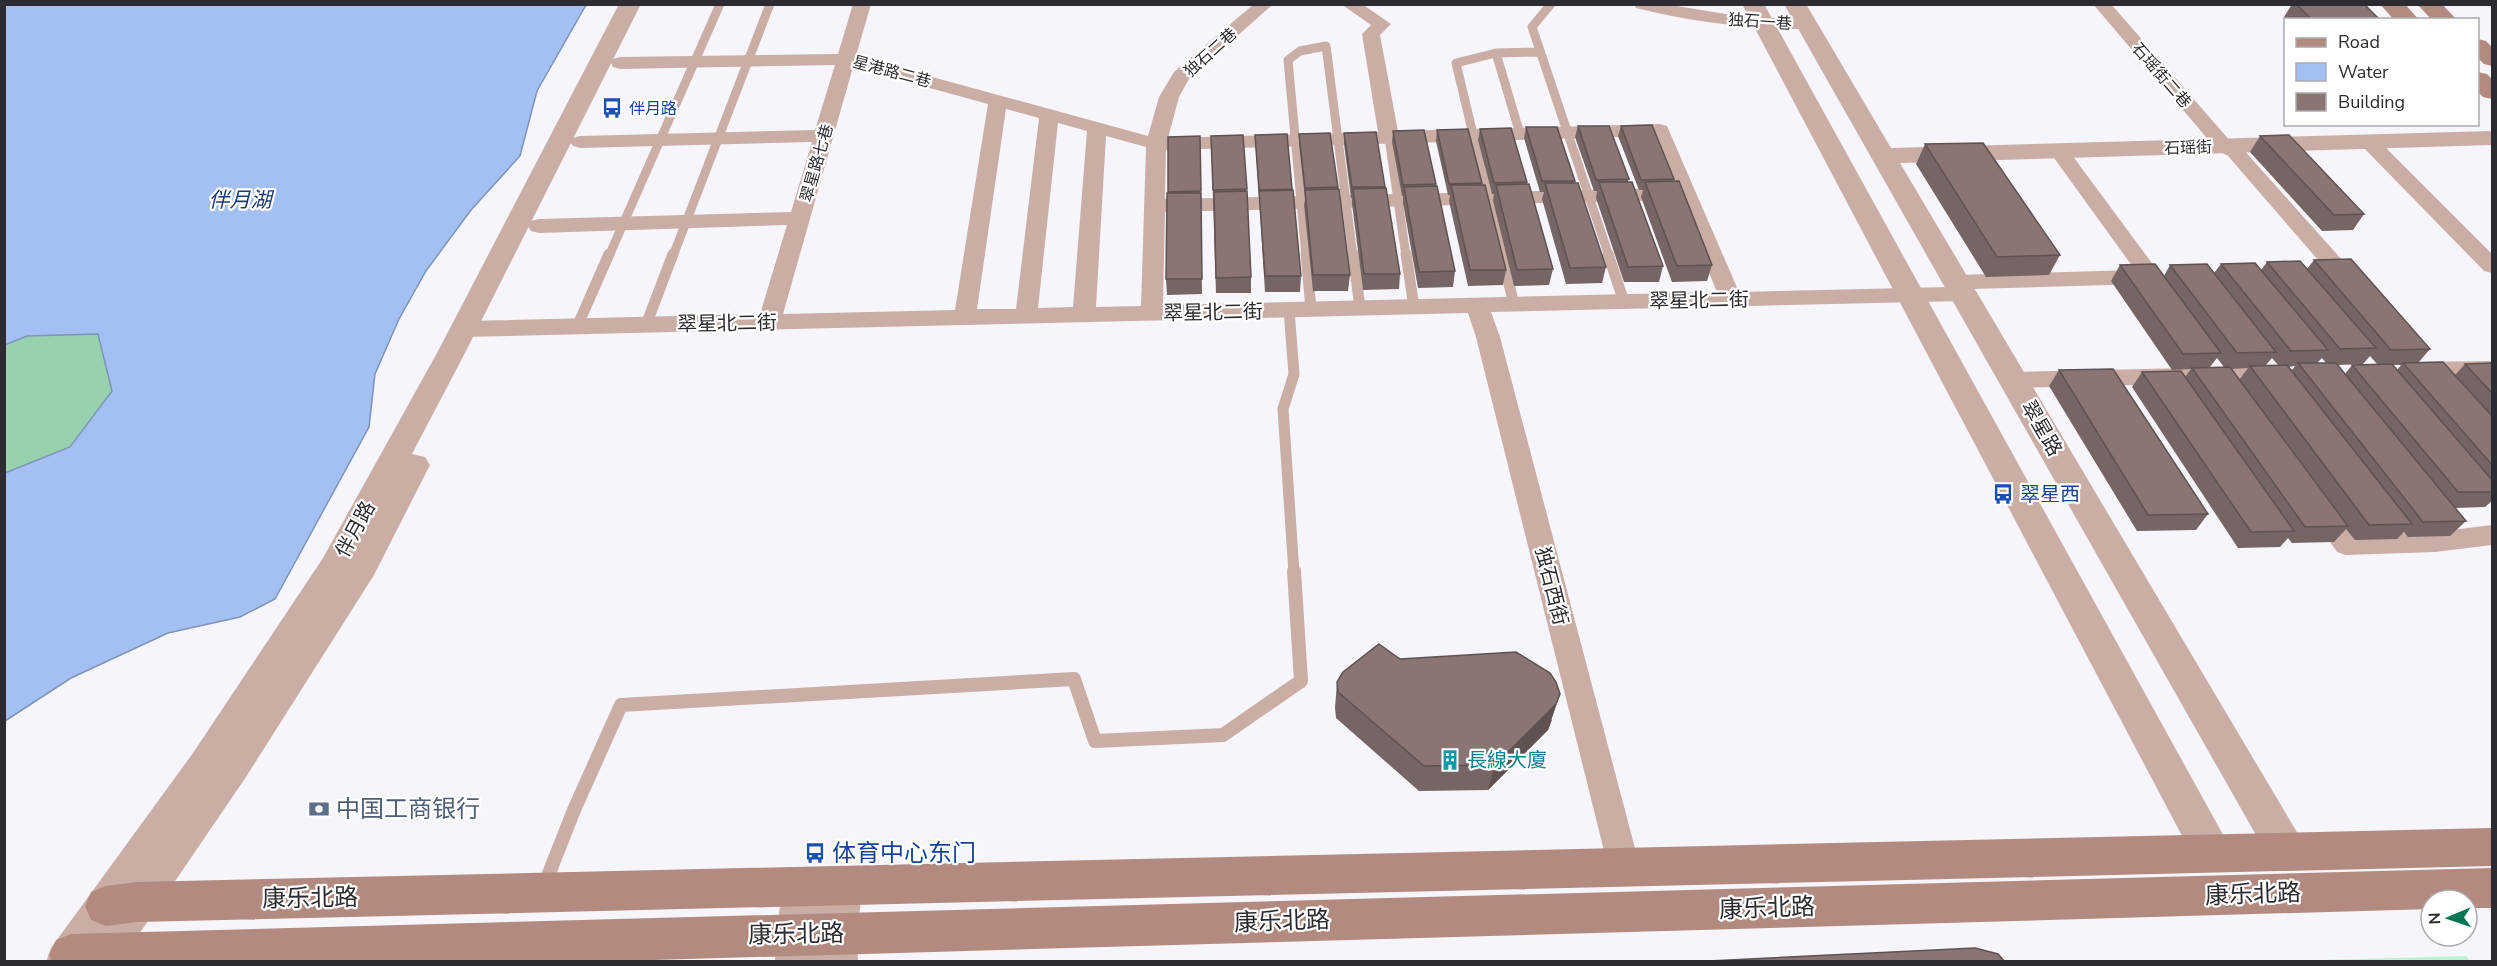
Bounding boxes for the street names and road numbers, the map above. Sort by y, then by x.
street label: 独石一巷 [1727,9,1793,35]
street label: 独石二巷 [1180,23,1242,82]
street label: 石瑶街二巷 [2127,38,2196,113]
street label: 星港路二巷 [850,51,933,93]
street label: 翠星路七巷 [795,122,839,205]
street label: 石瑶街 [2164,136,2212,160]
street label: 翠星北二街 [1649,286,1749,315]
street label: 翠星北二街 [1163,298,1263,327]
street label: 翠星北二街 [677,309,777,338]
street label: 翠星路 [2015,396,2068,461]
street label: 伴月路 [329,496,381,562]
street label: 独石西街 [1529,544,1574,628]
street label: 康乐北路 [2204,876,2302,912]
street label: 康乐北路 [262,881,358,915]
street label: 康乐北路 [1718,890,1816,926]
street label: 康乐北路 [1233,903,1331,939]
street label: 康乐北路 [748,917,844,951]

